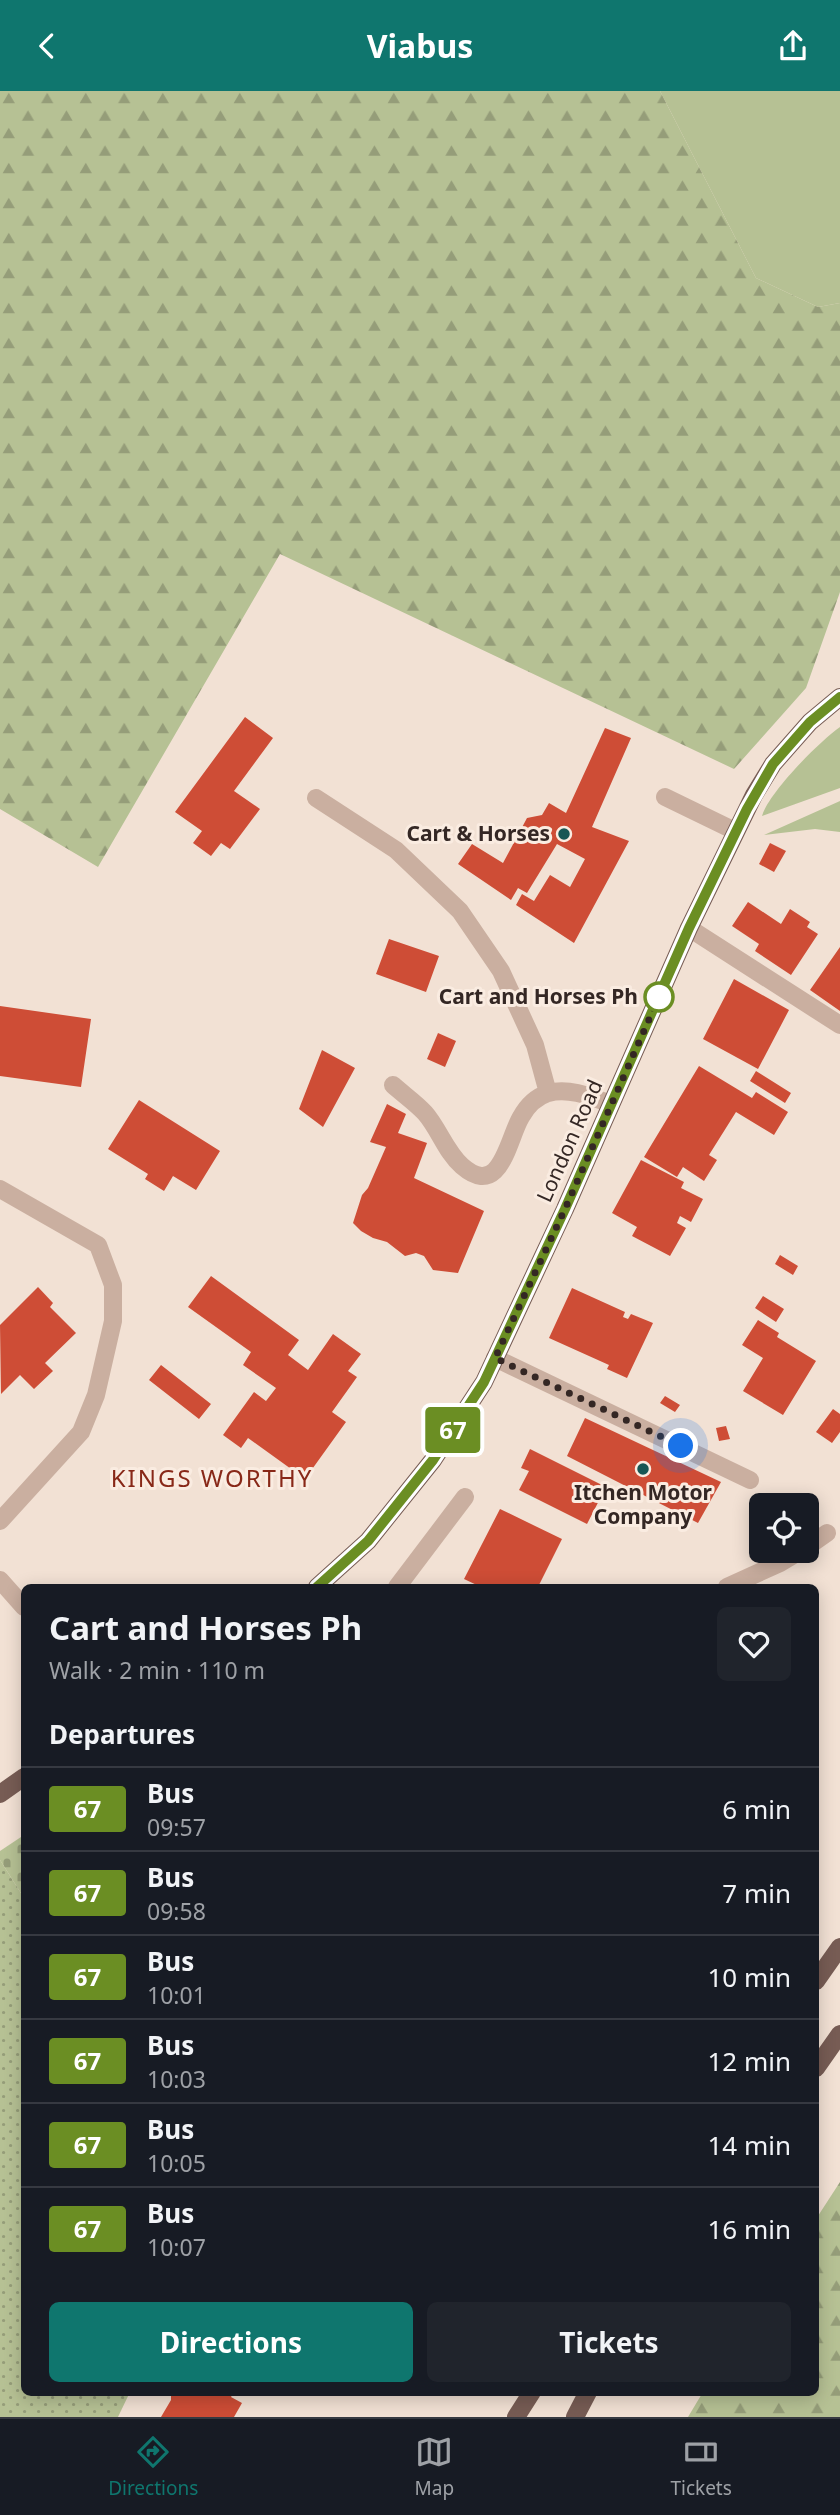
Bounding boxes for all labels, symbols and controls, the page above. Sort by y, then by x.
text: Viabus [367,24,473,67]
icon: back [28,27,66,65]
icon: share [774,27,812,65]
place label: Cart & Horses [407,819,550,847]
marker: Cart & Horses [556,826,572,842]
place label: Cart and Horses Ph [439,982,638,1010]
marker: Cart and Horses Ph [644,982,674,1012]
street label: London Road [530,1075,609,1206]
line badge: 67 [421,1407,484,1453]
text: 67 [439,1413,467,1446]
your location [663,1428,698,1463]
district label: KINGS WORTHY [111,1461,313,1494]
marker: Itchen Motor Company [635,1461,651,1477]
place label: Itchen Motor Company [574,1478,713,1530]
map controls [749,1493,819,1563]
button: locate [749,1493,819,1563]
text: Cart and Horses Ph [49,1605,362,1650]
button: heart [717,1607,791,1681]
text: Walk · 2 min · 110 m [49,1654,265,1686]
text: Departures [49,1716,195,1752]
text: Bus [147,1775,194,1811]
text: 6 min [722,1791,791,1827]
text: 67 [74,1792,101,1825]
text: 09:57 [147,1811,206,1843]
text: Bus [147,1859,194,1895]
text: 7 min [722,1875,791,1911]
text: 67 [74,1876,101,1909]
text: 09:58 [147,1895,206,1927]
text: Bus [147,1943,194,1979]
text: 10 min [707,1959,791,1995]
text: 67 [74,1960,101,1993]
text: 10:01 [147,1979,206,2011]
text: Bus [147,2027,194,2063]
text: 12 min [707,2043,791,2079]
text: 67 [74,2044,101,2077]
text: 10:03 [147,2063,206,2095]
text: Bus [147,2111,194,2147]
text: 14 min [707,2127,791,2163]
text: 67 [74,2128,101,2161]
text: 10:05 [147,2147,206,2179]
text: Bus [147,2195,194,2231]
text: 16 min [707,2211,791,2247]
text: 67 [74,2212,101,2245]
text: 10:07 [147,2231,206,2263]
button: Directions [49,2302,413,2382]
button: Tickets [427,2302,791,2382]
tab: Directions [108,2433,198,2501]
tab: Map [415,2433,454,2501]
tab: Tickets [670,2433,732,2501]

